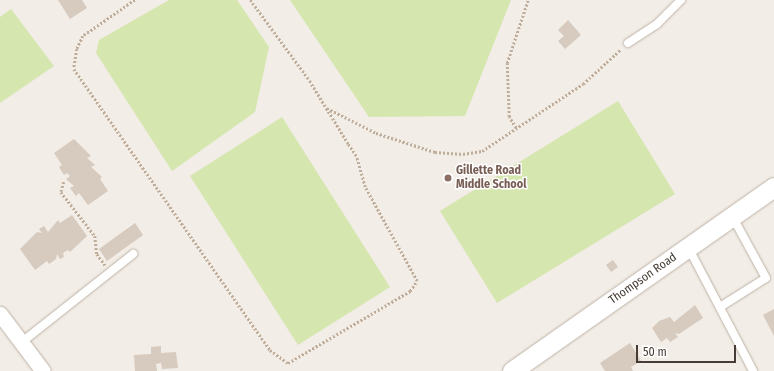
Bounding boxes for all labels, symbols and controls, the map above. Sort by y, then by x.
place label: Gillette Road Middle School [456,164,526,192]
marker: Gillette Road Middle School [443,173,453,183]
street label: Thompson Road [606,250,680,308]
scale bar [638,337,738,363]
text: 50 m [643,345,667,359]

